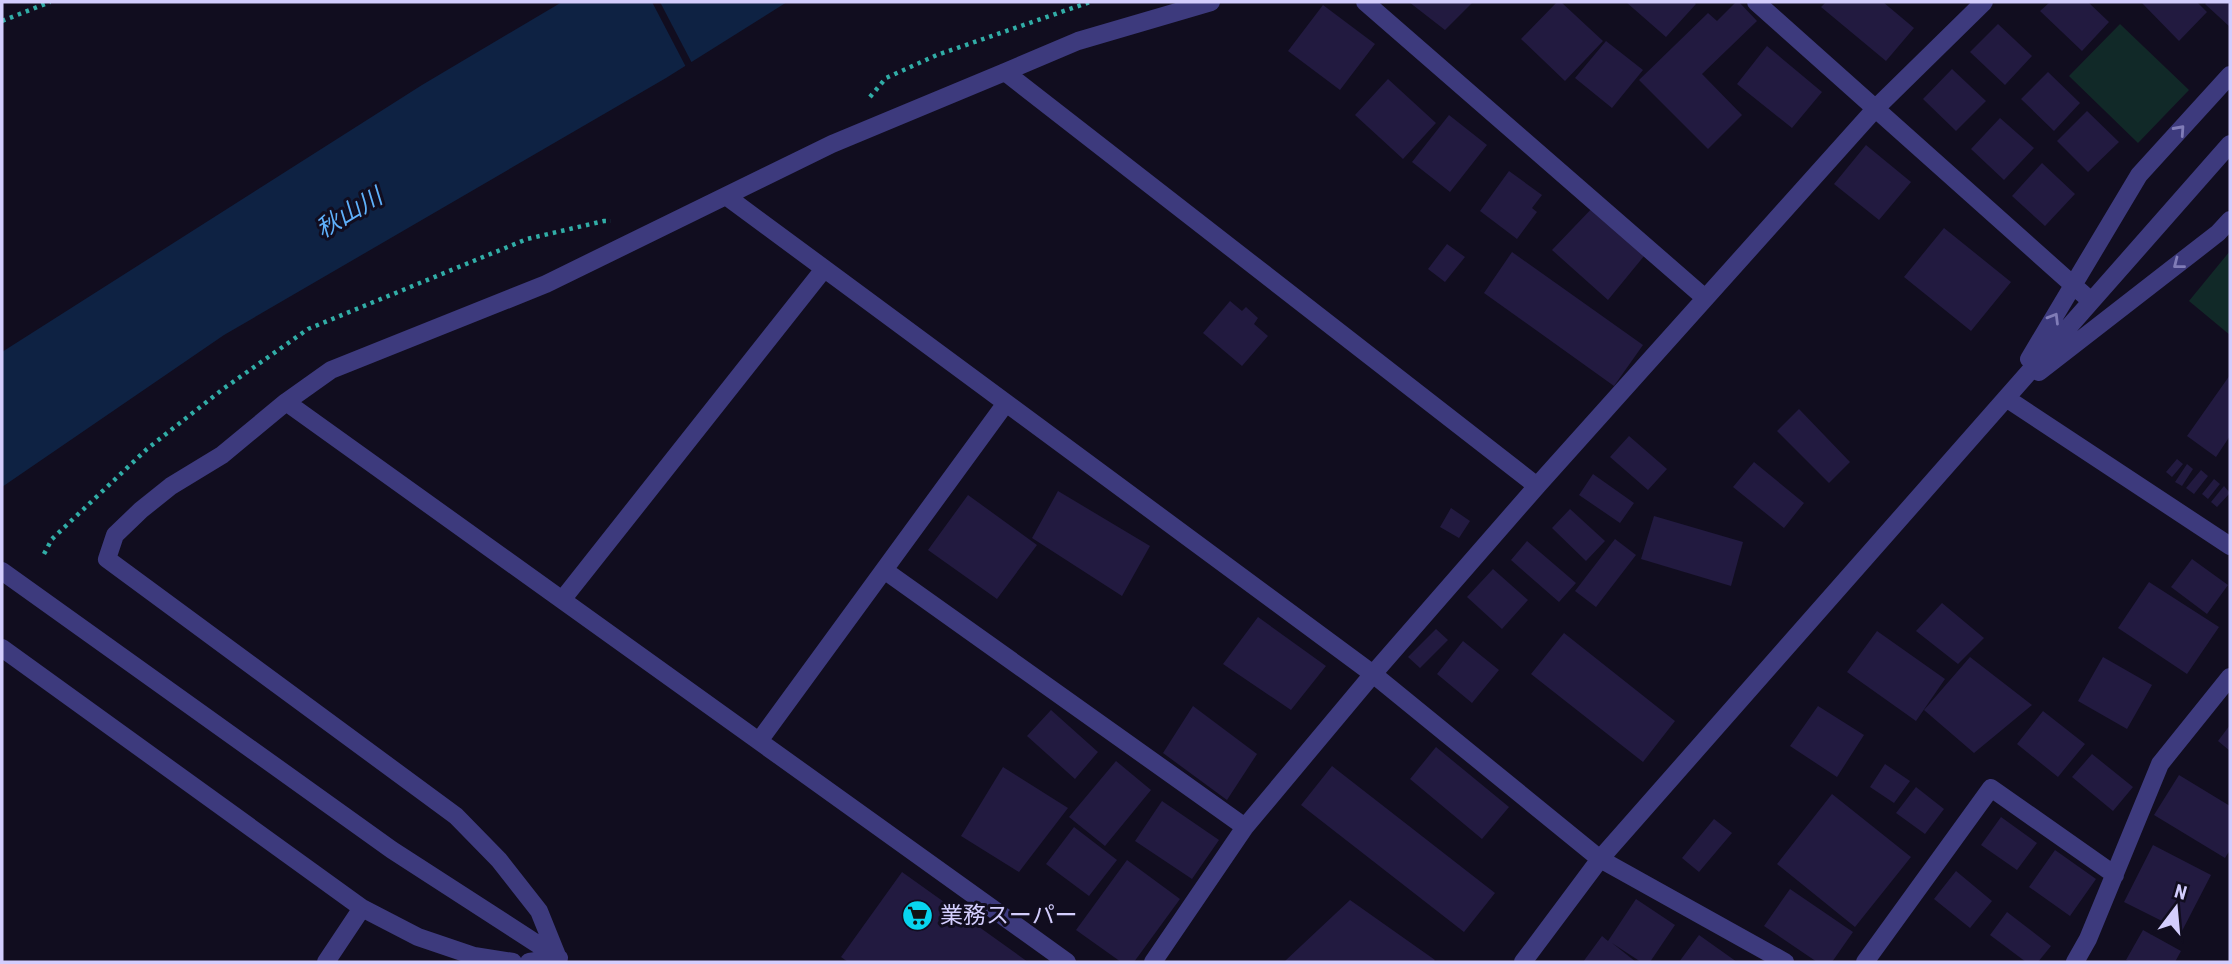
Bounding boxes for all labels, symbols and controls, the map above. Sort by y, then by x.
one-way arrow [2172,125,2184,138]
water label: 秋山川 [311,181,390,244]
one-way arrow [2174,256,2186,269]
one-way arrow [2045,313,2058,326]
north arrow [2141,873,2211,943]
text: N [2172,879,2189,905]
supermarket icon: 業務スーパー [900,898,934,932]
place label: 業務スーパー [940,902,1078,929]

